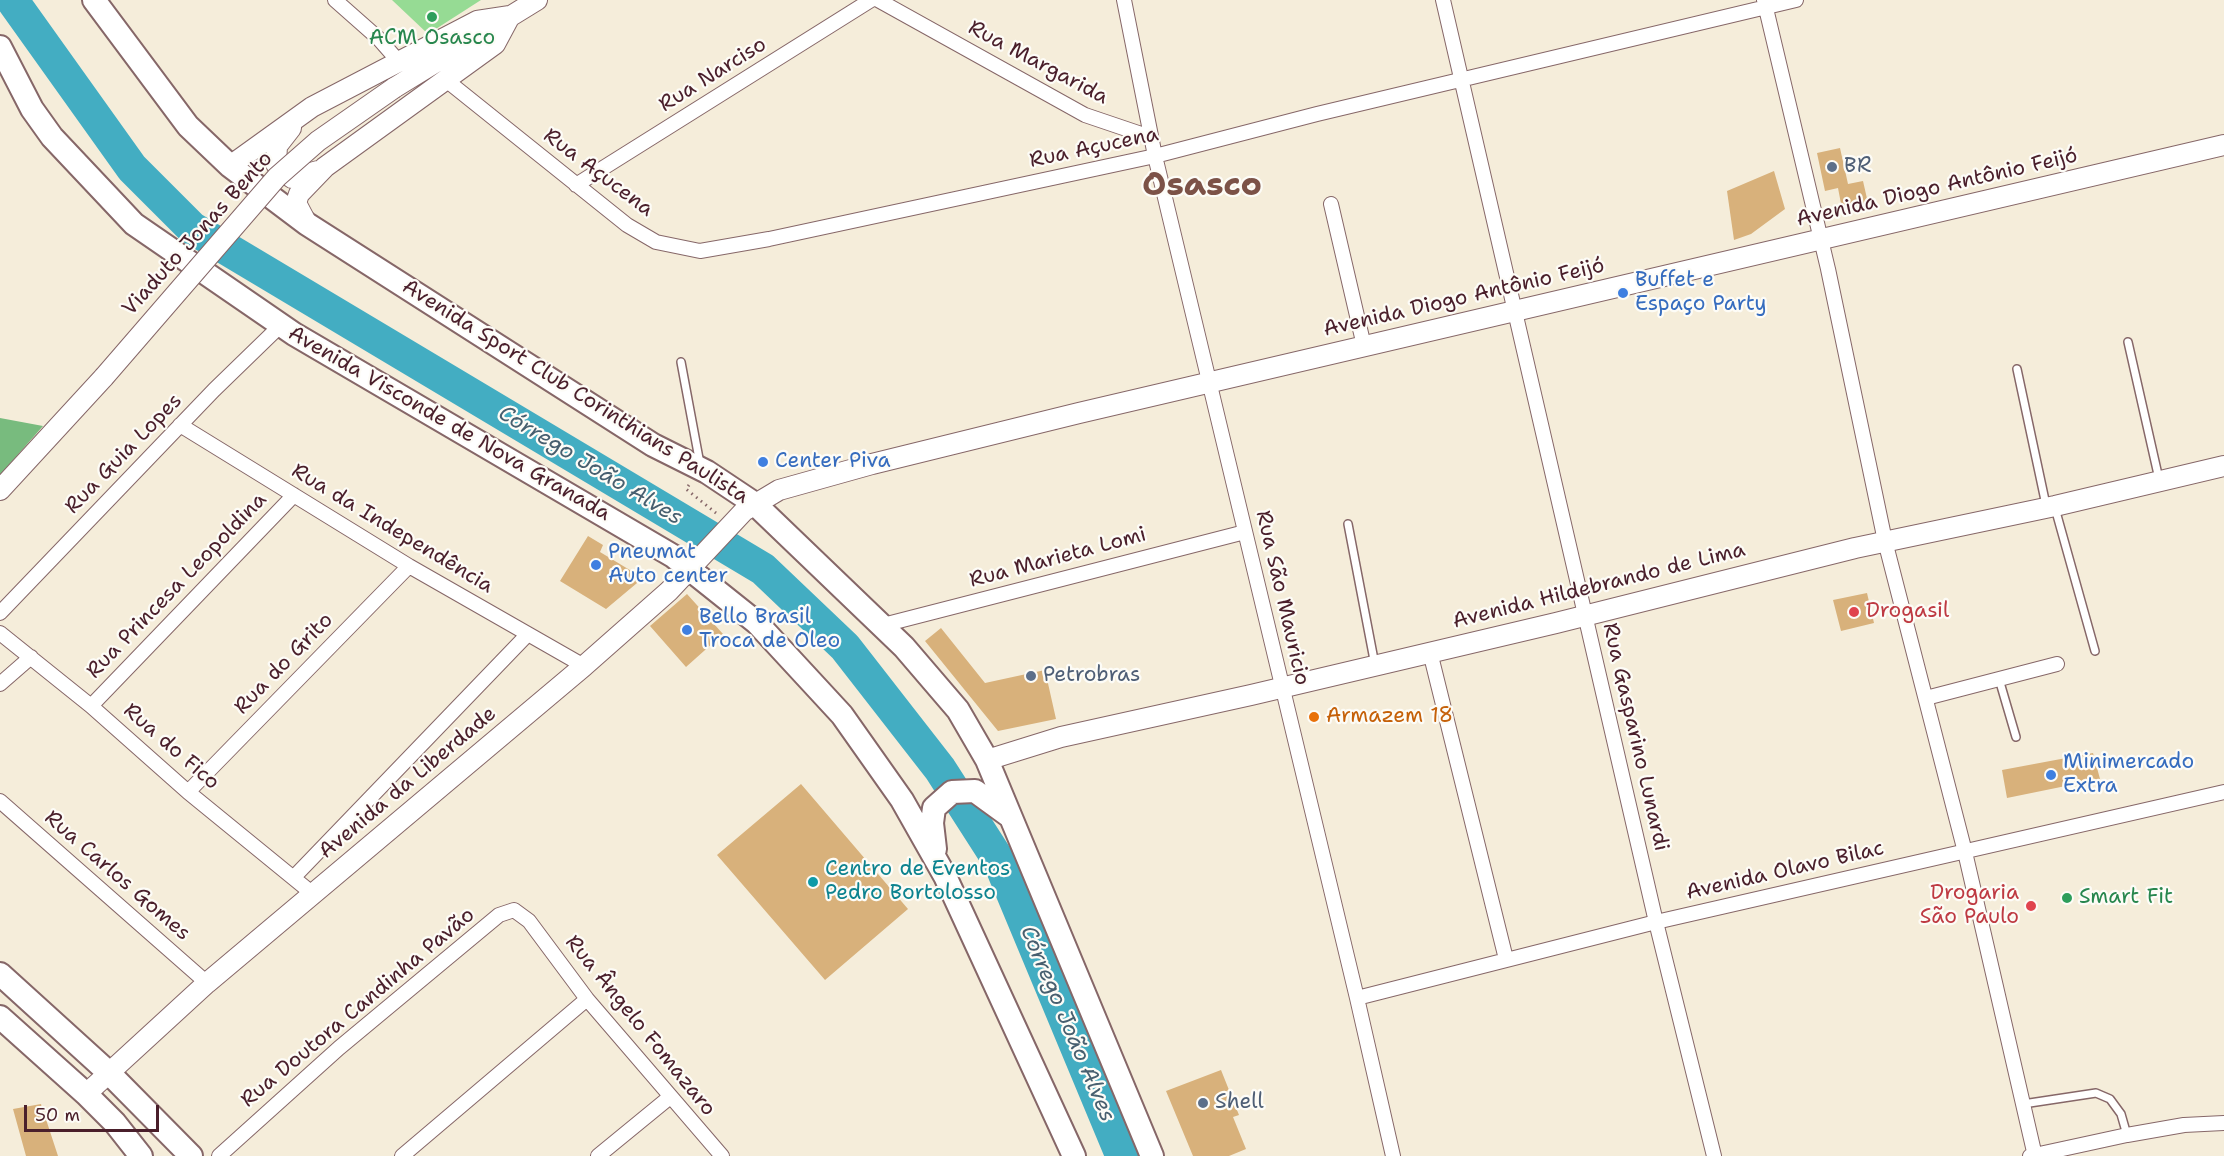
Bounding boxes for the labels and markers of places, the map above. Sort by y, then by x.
marker: ACM Osasco [425,10,439,24]
place label: ACM Osasco [369,26,495,52]
place label: BR [1844,154,1871,180]
marker: BR [1825,160,1839,174]
place label: Buffet e Espaço Party [1635,268,1767,318]
marker: Buffet e Espaço Party [1616,286,1630,300]
place label: Center Piva [775,449,891,475]
marker: Center Piva [756,455,770,469]
place label: Pneumat Auto center [608,540,728,590]
marker: Pneumat Auto center [589,558,603,572]
place label: Drogasil [1866,599,1949,625]
place label: Bello Brasil Troca de Oleo [699,605,840,655]
marker: Drogasil [1847,605,1861,619]
marker: Bello Brasil Troca de Oleo [680,623,694,637]
place label: Petrobras [1043,663,1140,689]
marker: Petrobras [1024,669,1038,683]
place label: Armazem 18 [1326,704,1453,730]
marker: Armazem 18 [1307,710,1321,724]
place label: Minimercado Extra [2063,750,2194,800]
marker: Minimercado Extra [2044,768,2058,782]
place label: Centro de Eventos Pedro Bortolosso [825,857,1010,907]
marker: Centro de Eventos Pedro Bortolosso [806,875,820,889]
place label: Drogaria São Paulo [1920,881,2019,931]
place label: Smart Fit [2079,885,2173,911]
marker: Smart Fit [2060,891,2074,905]
marker: Drogaria São Paulo [2024,899,2038,913]
place label: Shell [1215,1090,1264,1116]
marker: Shell [1196,1096,1210,1110]

